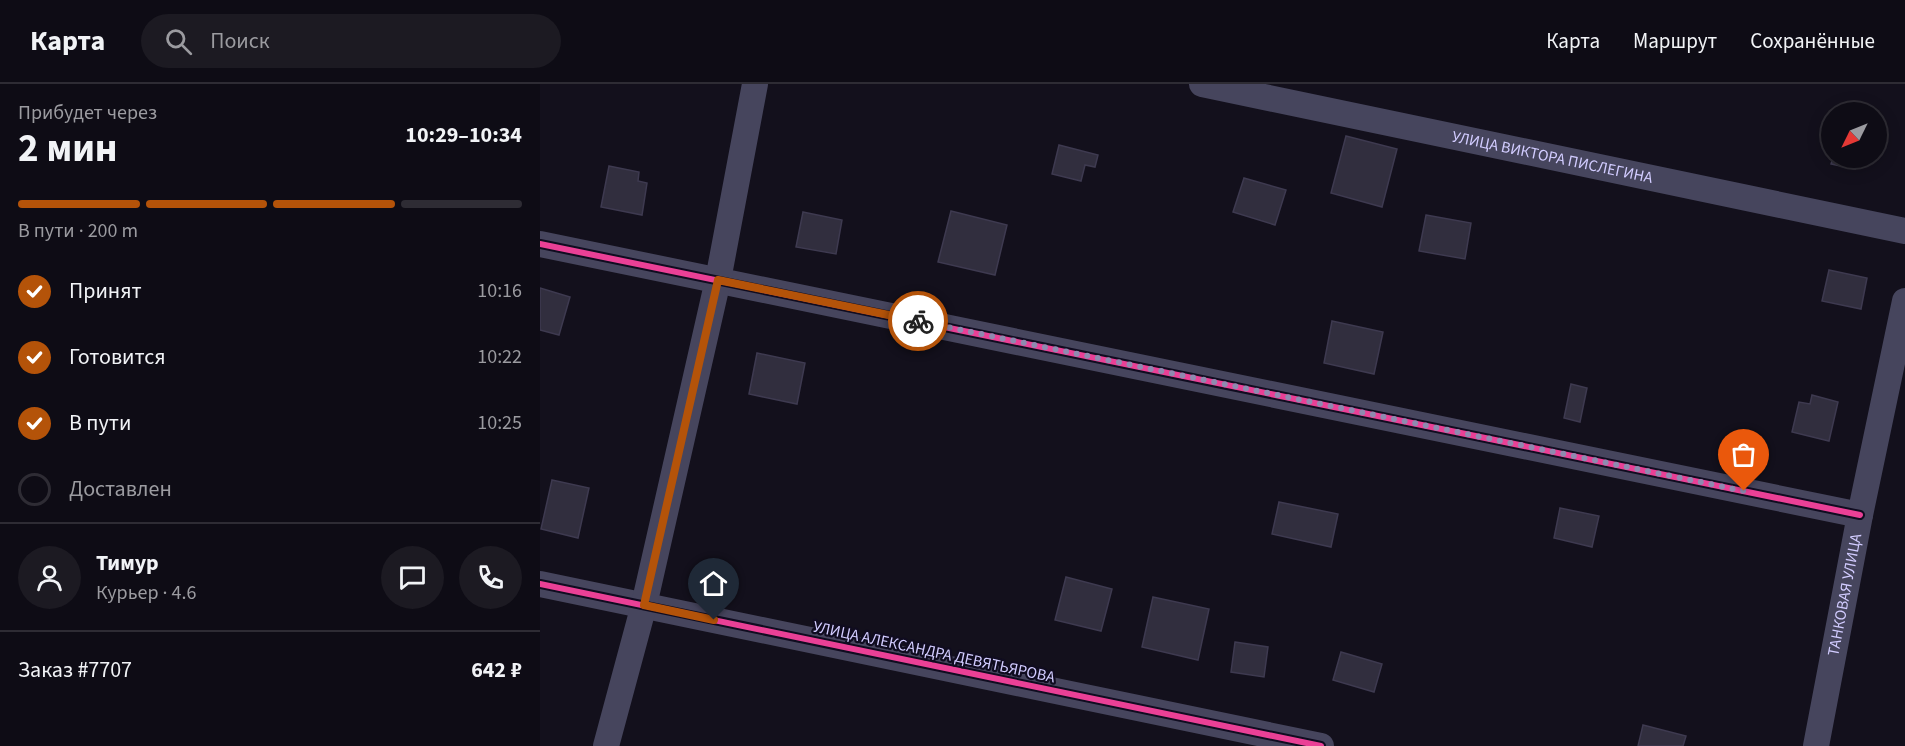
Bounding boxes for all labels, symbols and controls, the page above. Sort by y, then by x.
search box [141,14,561,68]
text: Карта [30,21,105,61]
icon: search [162,25,195,58]
text: Поиск [210,25,270,57]
text: Карта [1546,26,1600,56]
text: Маршрут [1633,26,1717,56]
text: Сохранённые [1750,26,1875,56]
text: Прибудет через [18,99,157,127]
north arrow [1821,102,1887,168]
map controls [1821,102,1887,168]
text: 10:29–10:34 [405,119,522,151]
text: 2 мин [18,121,118,177]
street label: УЛИЦА ВИКТОРА ПИСЛЕГИНА [1450,126,1655,189]
text: В пути · 200 m [18,217,138,245]
icon: check [18,275,51,308]
text: Принят [69,275,142,307]
text: 10:16 [477,277,522,305]
courier [888,291,948,351]
icon: bike [902,305,935,338]
icon: check [18,341,51,374]
text: Готовится [69,341,166,373]
text: 10:22 [477,343,522,371]
icon: check [18,407,51,440]
text: В пути [69,407,131,439]
text: 10:25 [477,409,522,437]
pin [1718,429,1769,491]
icon: bag [1727,438,1760,471]
text: Доставлен [69,473,172,505]
street label: ТАНКОВАЯ УЛИЦА [1822,531,1867,658]
button: person [18,546,81,609]
button: chat [381,546,444,609]
button: phone [459,546,522,609]
text: Тимур [96,547,159,579]
pin [688,558,739,620]
icon: home [697,567,730,600]
text: Курьер · 4.6 [96,579,196,607]
street label: УЛИЦА АЛЕКСАНДРА ДЕВЯТЬЯРОВА [811,616,1057,688]
text: Заказ #7707 [18,654,132,686]
text: 642 ₽ [471,654,522,686]

